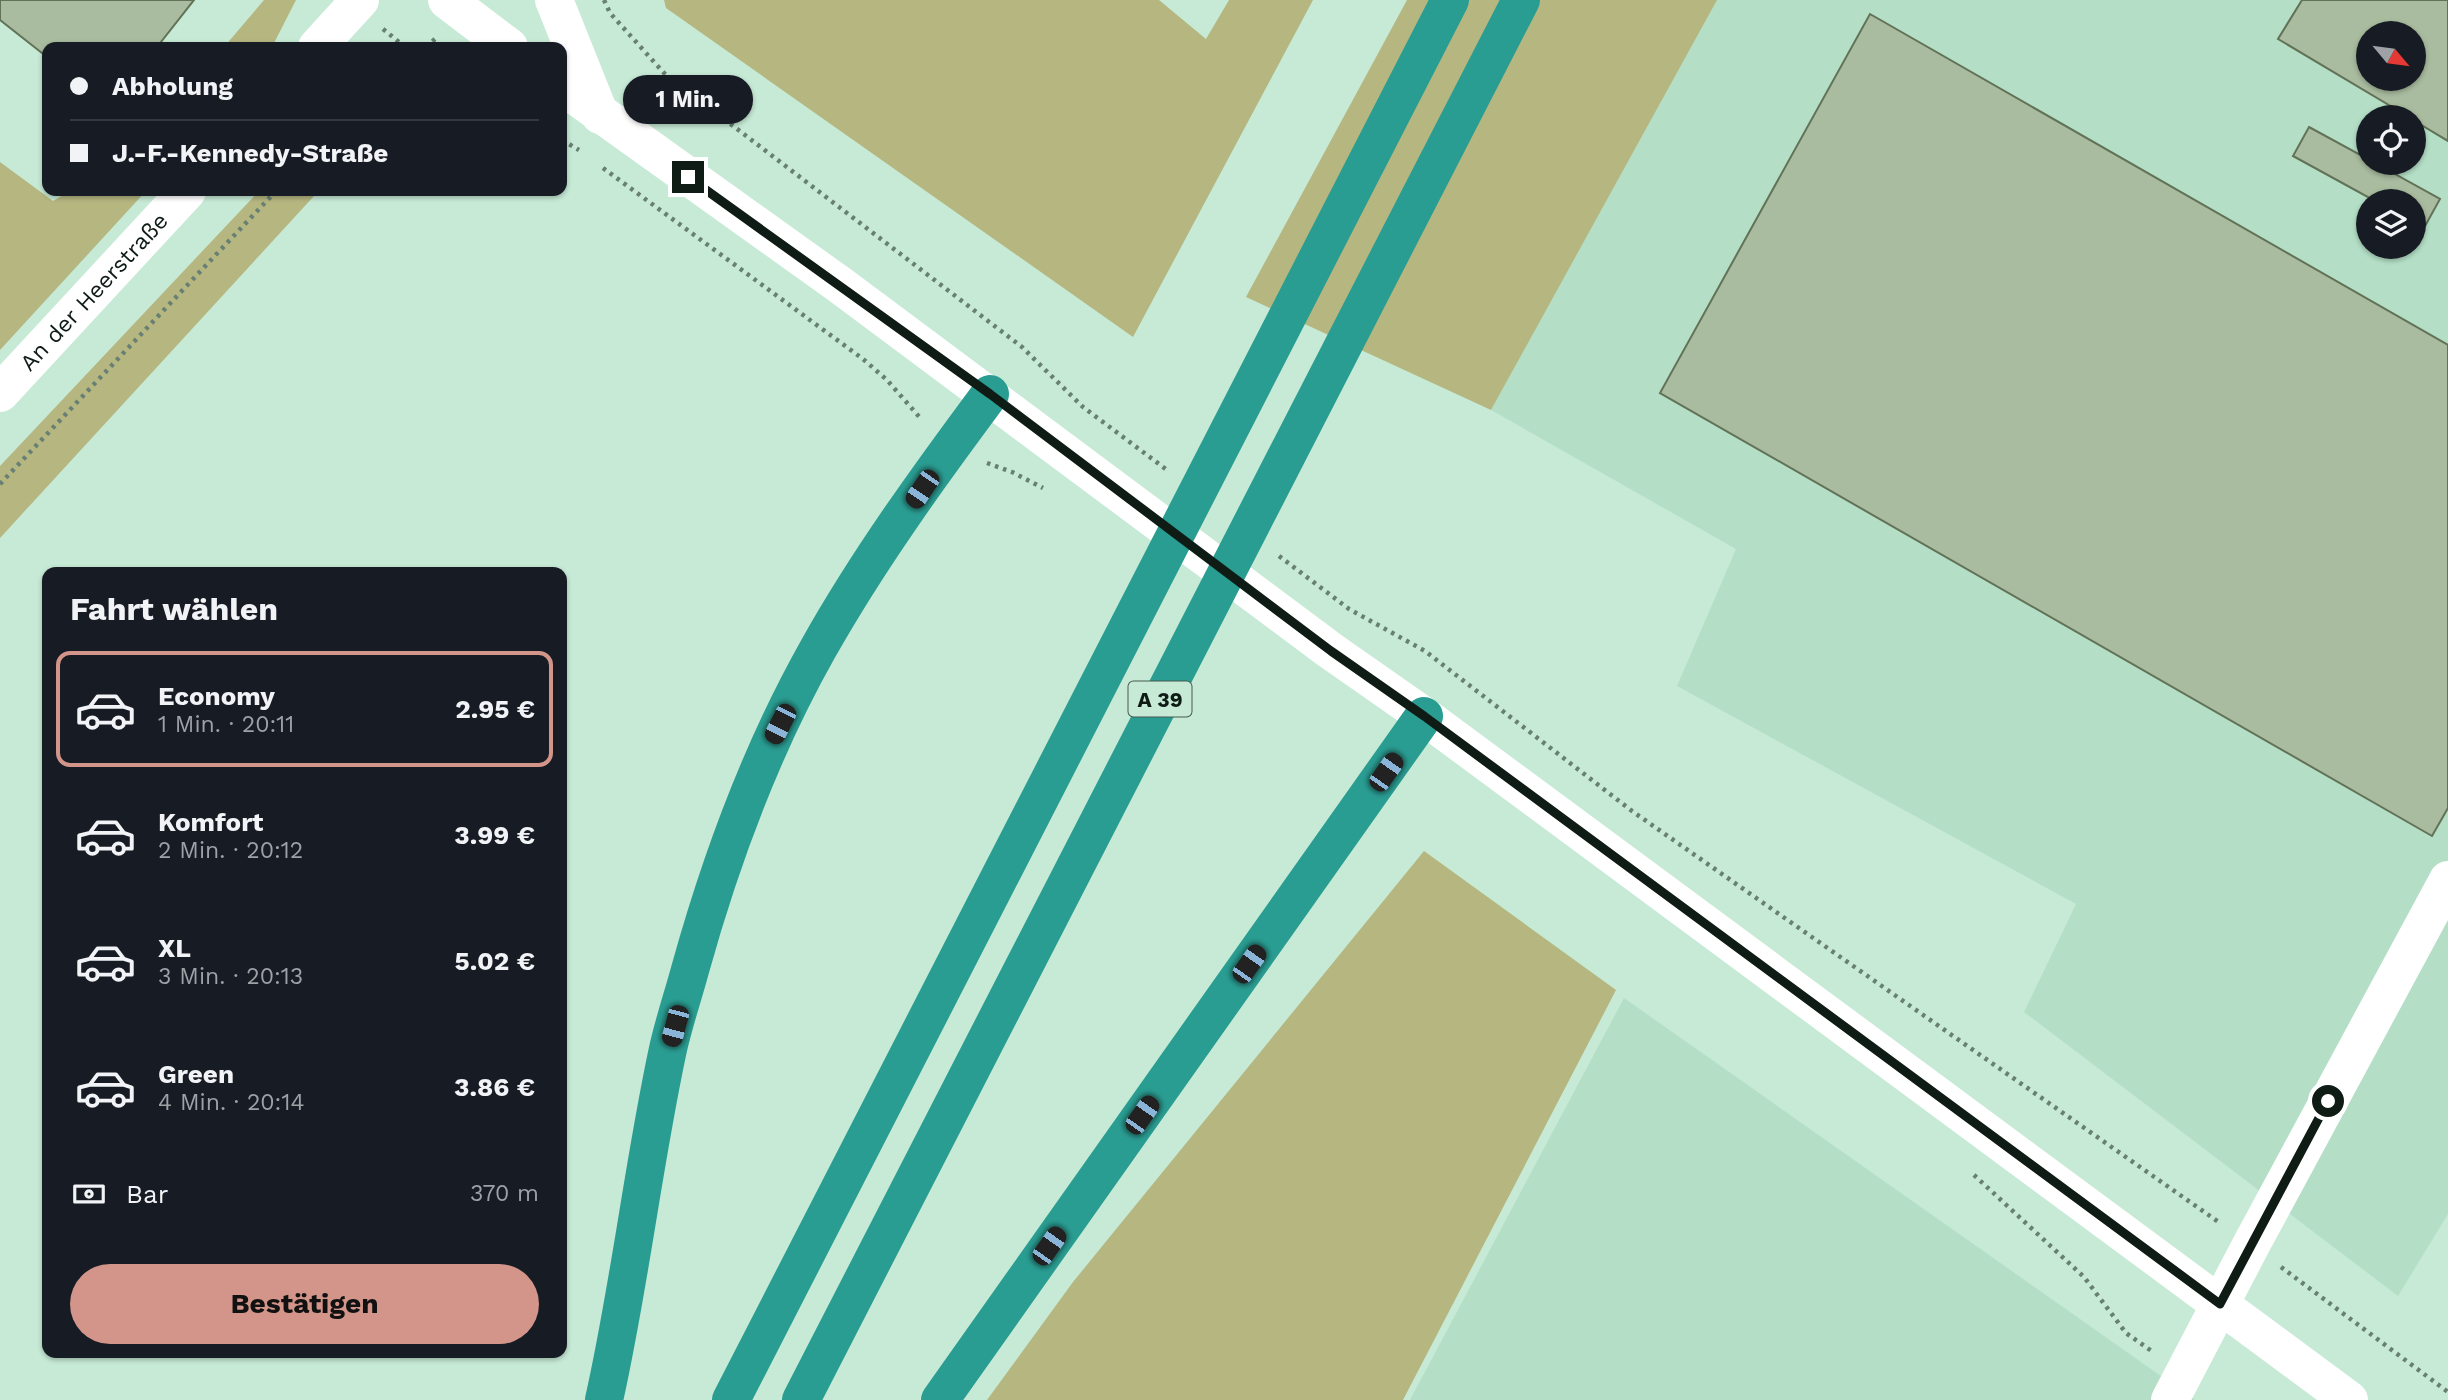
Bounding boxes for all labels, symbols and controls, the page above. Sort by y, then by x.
north arrow [2356,21,2426,91]
map controls [2356,21,2426,259]
text: Abholung [112,71,233,101]
callout: 1 Min. [623,76,753,124]
text: 1 Min. [655,86,721,113]
button: locate [2356,105,2426,175]
text: J.-F.-Kennedy-Straße [112,138,388,168]
route end [672,161,704,193]
button: layers [2356,189,2426,259]
street label: An der Heerstraße [14,207,173,376]
car [902,466,943,512]
text: Fahrt wählen [70,590,278,628]
icon: car [74,678,137,741]
text: Economy [158,681,275,711]
road number: A 39 [1128,682,1192,716]
text: 2.95 € [455,694,535,724]
car [762,701,799,747]
text: 1 Min. · 20:11 [158,711,294,738]
car [1366,749,1407,795]
icon: car [74,804,137,867]
text: Komfort [158,807,263,837]
text: 3.99 € [454,820,535,850]
text: 2 Min. · 20:12 [158,837,303,864]
icon: car [74,930,137,993]
text: XL [158,933,191,963]
car [1229,941,1270,987]
text: 5.02 € [455,946,535,976]
text: 3 Min. · 20:13 [158,963,303,990]
car [660,1003,691,1049]
icon: car [74,1056,137,1119]
text: Green [158,1059,234,1089]
text: 3.86 € [454,1072,535,1102]
route start [2312,1085,2344,1117]
text: 4 Min. · 20:14 [158,1089,304,1116]
car [1122,1092,1163,1138]
icon: cash [70,1175,108,1213]
text: Bar [126,1179,168,1209]
text: 370 m [470,1180,539,1207]
car [1029,1223,1070,1269]
button: Bestätigen [70,1264,539,1344]

